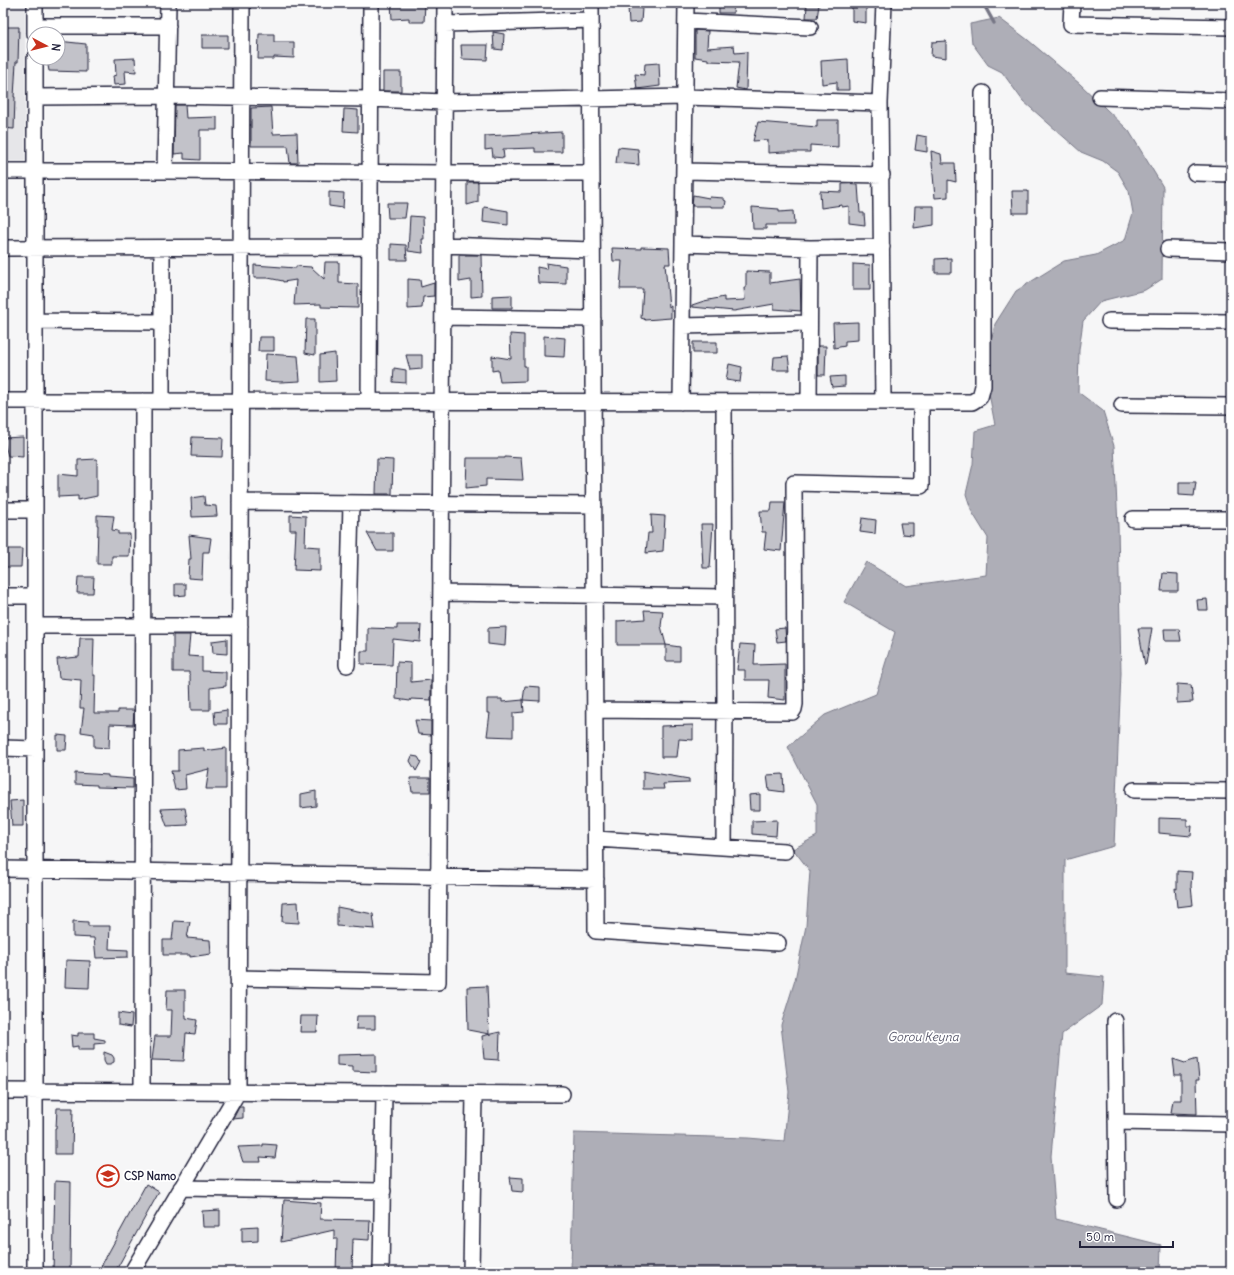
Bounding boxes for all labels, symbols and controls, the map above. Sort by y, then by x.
north arrow [26,26,66,66]
text: N [49,43,63,52]
water label: Gorou Keyna [887,1029,960,1044]
school or university icon: CSP Namo [95,1163,121,1189]
place label: CSP Namo [124,1169,176,1183]
scale bar [1080,1223,1173,1249]
text: 50 m [1086,1229,1115,1244]

